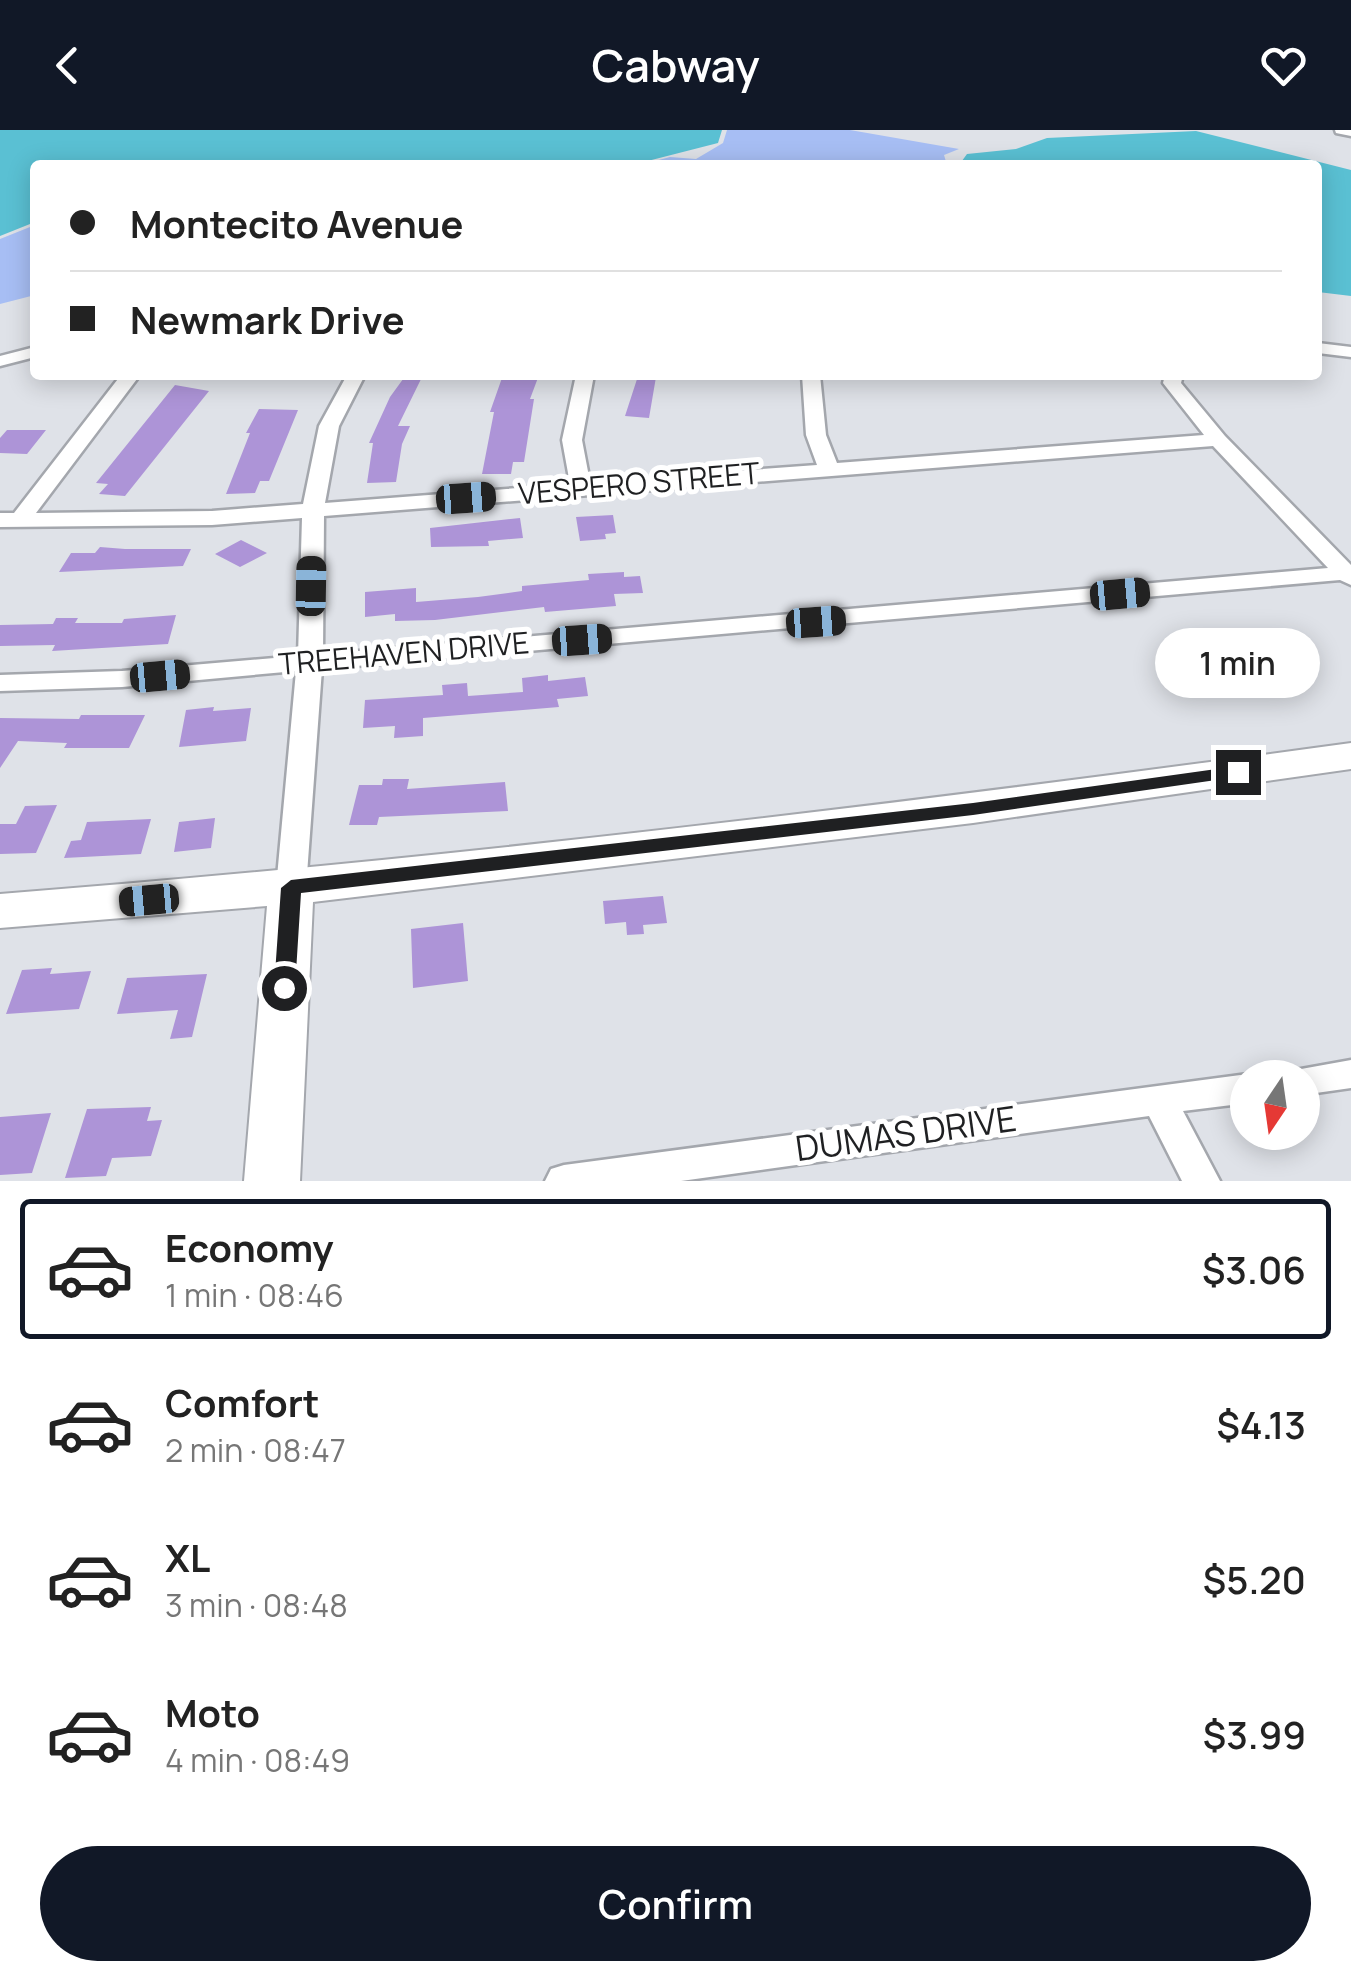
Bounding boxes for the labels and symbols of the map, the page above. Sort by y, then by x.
street label: VESPERO STREET [516,452,761,513]
car [435,481,497,515]
car [295,556,327,616]
car [1089,576,1151,612]
car [785,605,847,639]
street label: TREEHAVEN DRIVE [277,621,531,684]
car [551,623,613,657]
callout: 1 min [1156,627,1320,697]
car [129,658,191,694]
route end [1216,750,1261,795]
car [118,882,180,918]
route start [262,966,307,1011]
north arrow [1230,1060,1320,1150]
street label: DUMAS DRIVE [792,1094,1019,1172]

